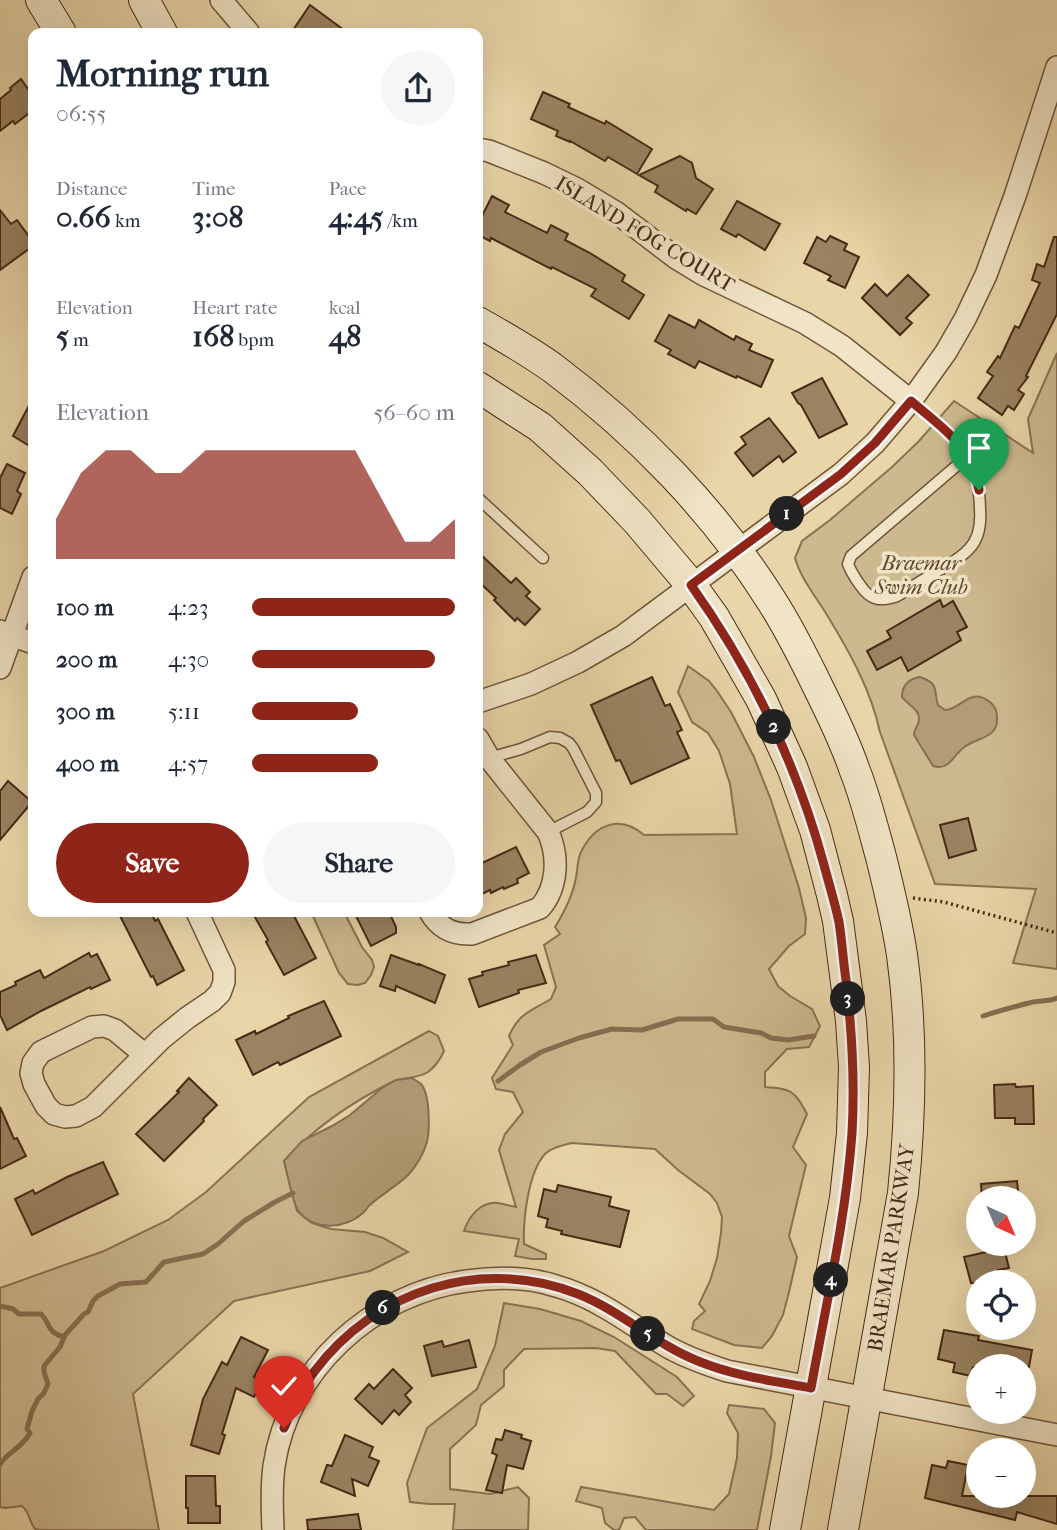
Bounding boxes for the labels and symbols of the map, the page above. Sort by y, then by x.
street label: ISLAND FOG COURT [551,171,740,297]
pin [949,418,1009,490]
pin: 1 [770,496,804,532]
park label: Braemar Swim Club [873,551,968,599]
pin: 2 [756,710,792,744]
pin: 3 [830,982,866,1016]
street label: BRAEMAR PARKWAY [863,1142,919,1354]
north arrow [966,1186,1036,1256]
pin: 4 [814,1262,848,1298]
pin: 6 [366,1290,400,1326]
pin: 5 [630,1316,666,1352]
pin [254,1356,314,1428]

